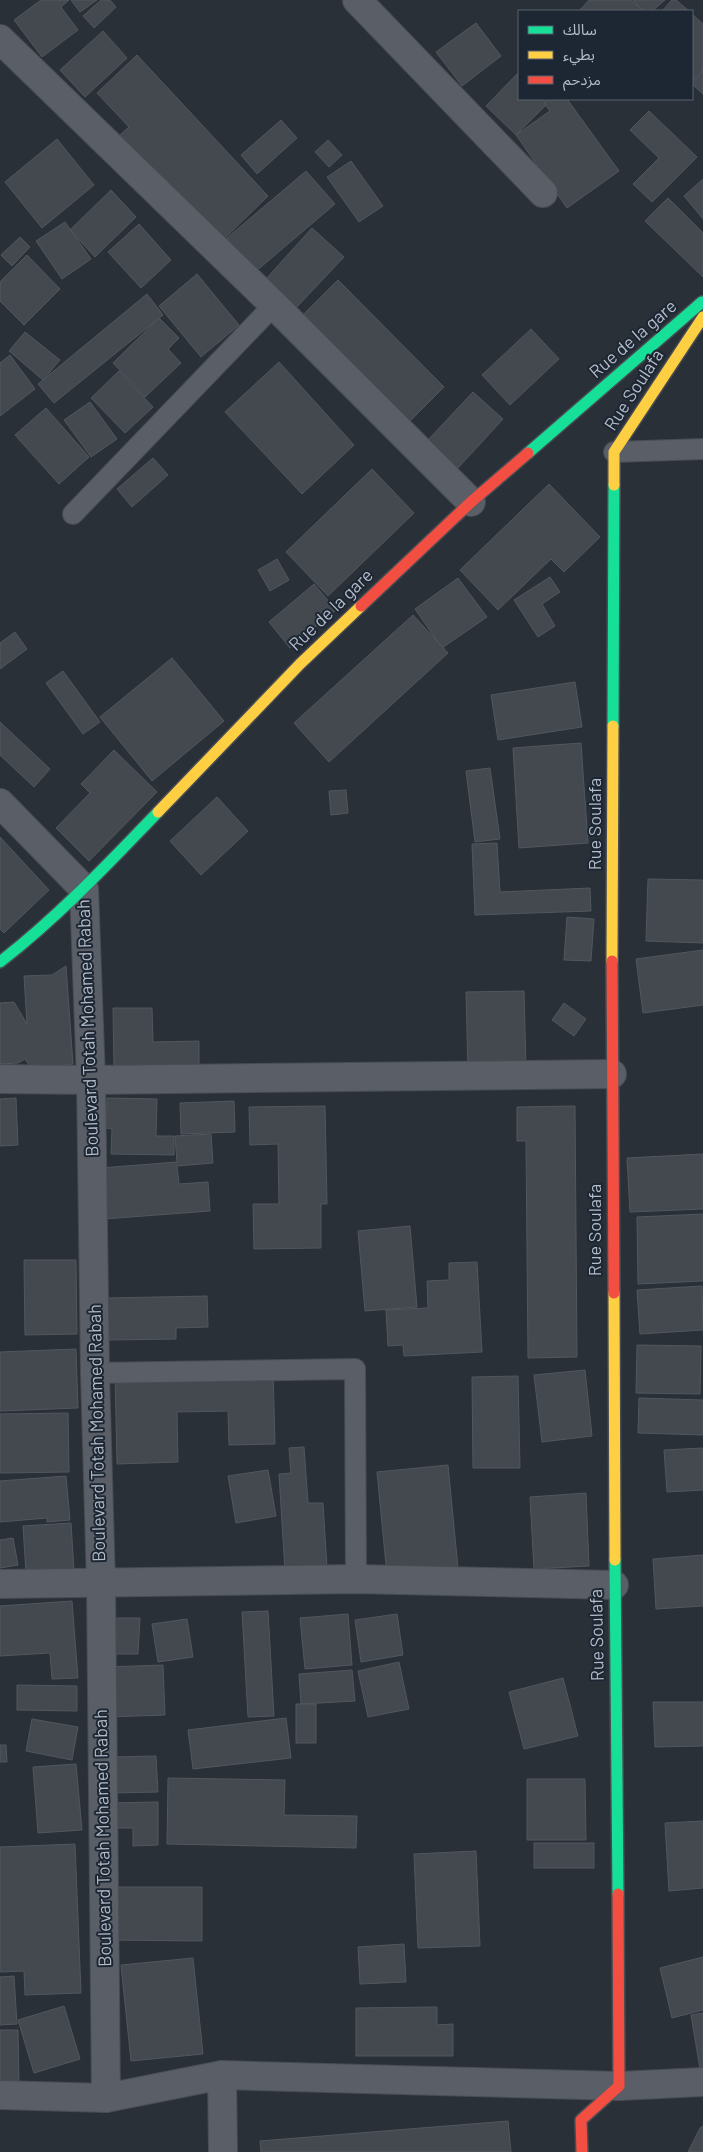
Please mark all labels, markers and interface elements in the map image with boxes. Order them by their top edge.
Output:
legend [518,10,693,100]
text: سالك [563,20,597,38]
text: بطيء [563,45,595,66]
text: مزدحم [563,70,601,91]
street label: Rue de la gare [584,294,681,382]
street label: Rue Soulafa [599,345,668,434]
street label: Rue de la gare [284,564,377,655]
street label: Rue Soulafa [583,778,605,870]
street label: Boulevard Totah Mohamed Rabah [72,899,102,1157]
street label: Rue Soulafa [583,1184,605,1276]
street label: Boulevard Totah Mohamed Rabah [83,1304,109,1562]
street label: Rue Soulafa [584,1589,608,1681]
street label: Boulevard Totah Mohamed Rabah [89,1709,115,1967]

